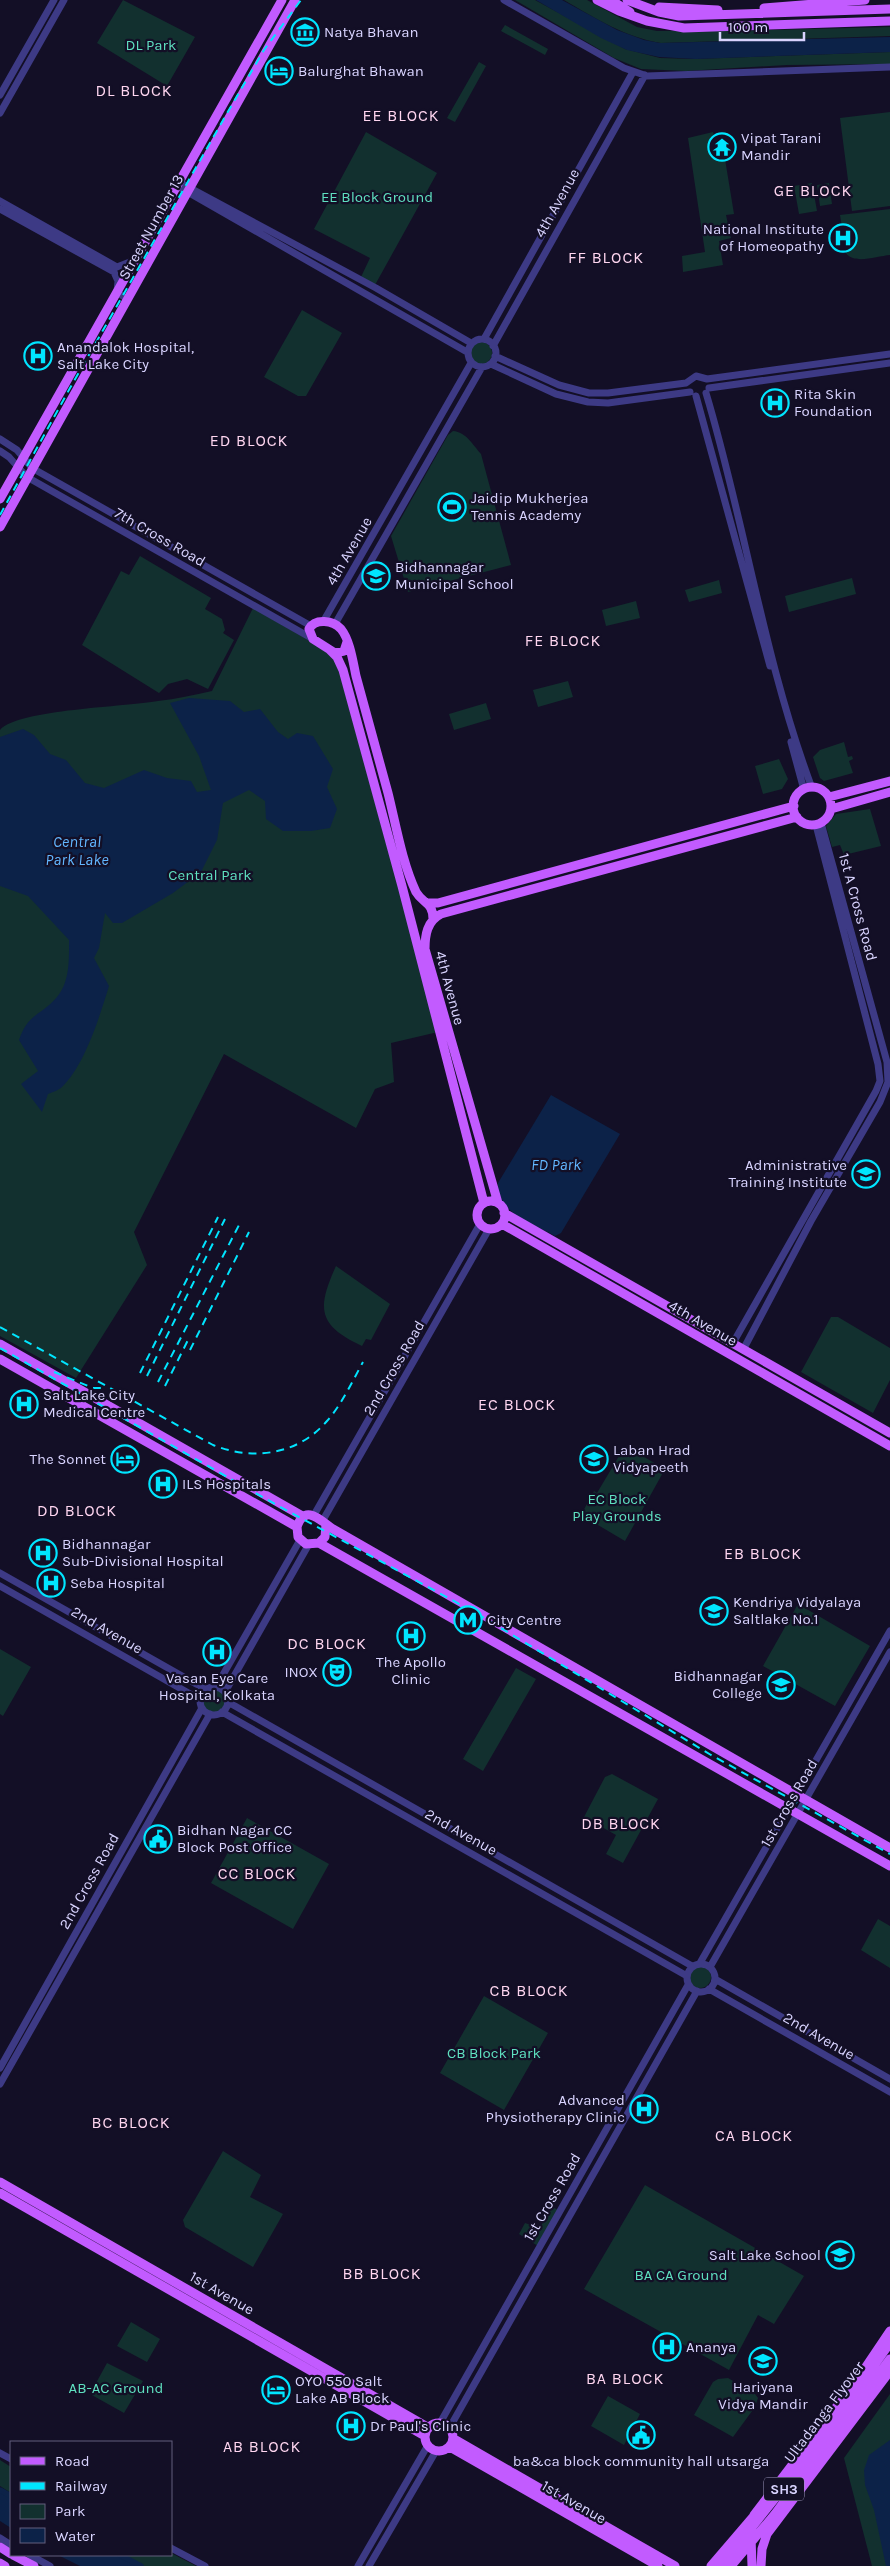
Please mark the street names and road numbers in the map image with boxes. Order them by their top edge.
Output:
street label: 4th Avenue [531,165,583,241]
street label: Street Number 13 [115,171,187,283]
street label: 7th Cross Road [111,504,209,570]
street label: 4th Avenue [322,514,376,588]
street label: 1st A Cross Road [835,851,881,963]
street label: 4th Avenue [431,949,469,1027]
street label: 4th Avenue [666,1296,740,1350]
street label: 2nd Cross Road [359,1317,429,1419]
street label: 2nd Avenue [68,1602,146,1658]
street label: 1st Cross Road [757,1756,821,1850]
street label: 2nd Avenue [422,1805,500,1859]
street label: 2nd Cross Road [55,1830,123,1932]
street label: 2nd Avenue [780,2008,858,2064]
street label: 1st Cross Road [520,2150,584,2244]
street label: 1st Avenue [187,2267,257,2319]
street label: Ultadanga Flyover [780,2357,868,2466]
street label: 1st Avenue [539,2476,609,2528]
road number: SH3 [764,2478,804,2500]

